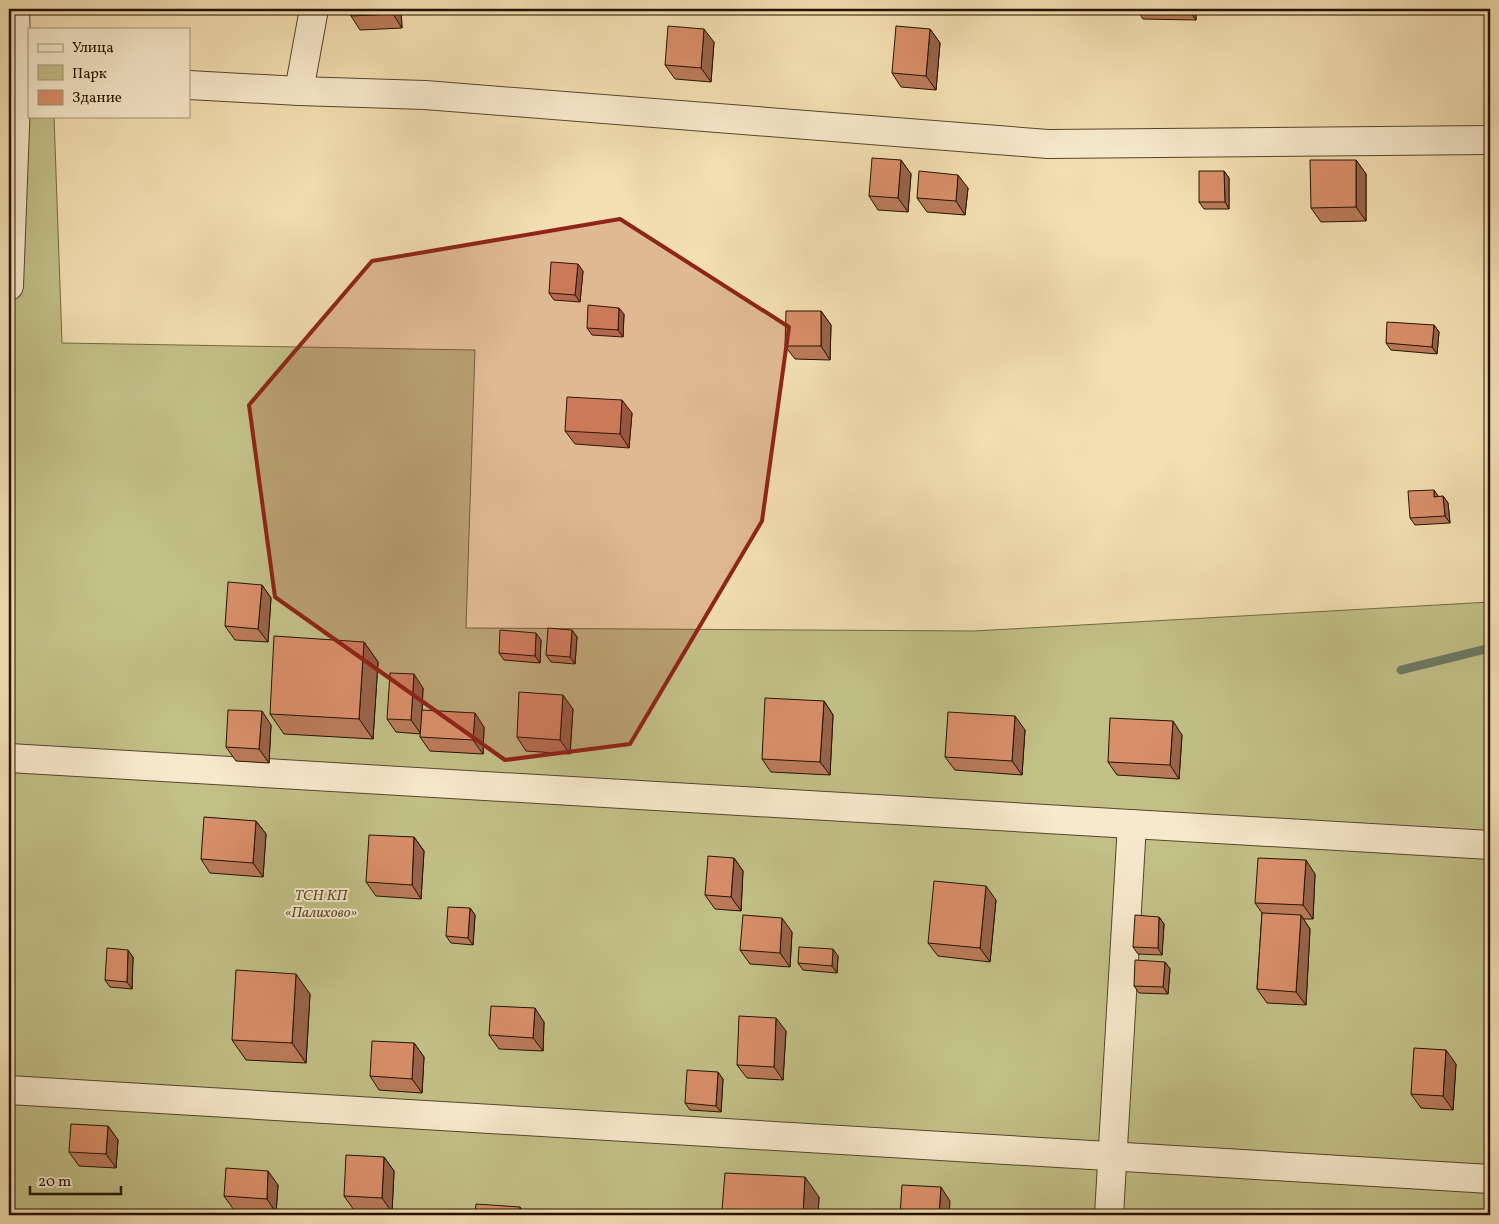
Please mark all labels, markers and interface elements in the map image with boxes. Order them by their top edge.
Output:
legend [28,28,190,118]
text: Улица [72,38,114,59]
text: Парк [72,64,107,85]
text: Здание [72,88,122,109]
park label: ТСН КП «Палихово» [285,886,357,924]
scale bar [30,1164,121,1196]
text: 20 m [38,1172,71,1193]

